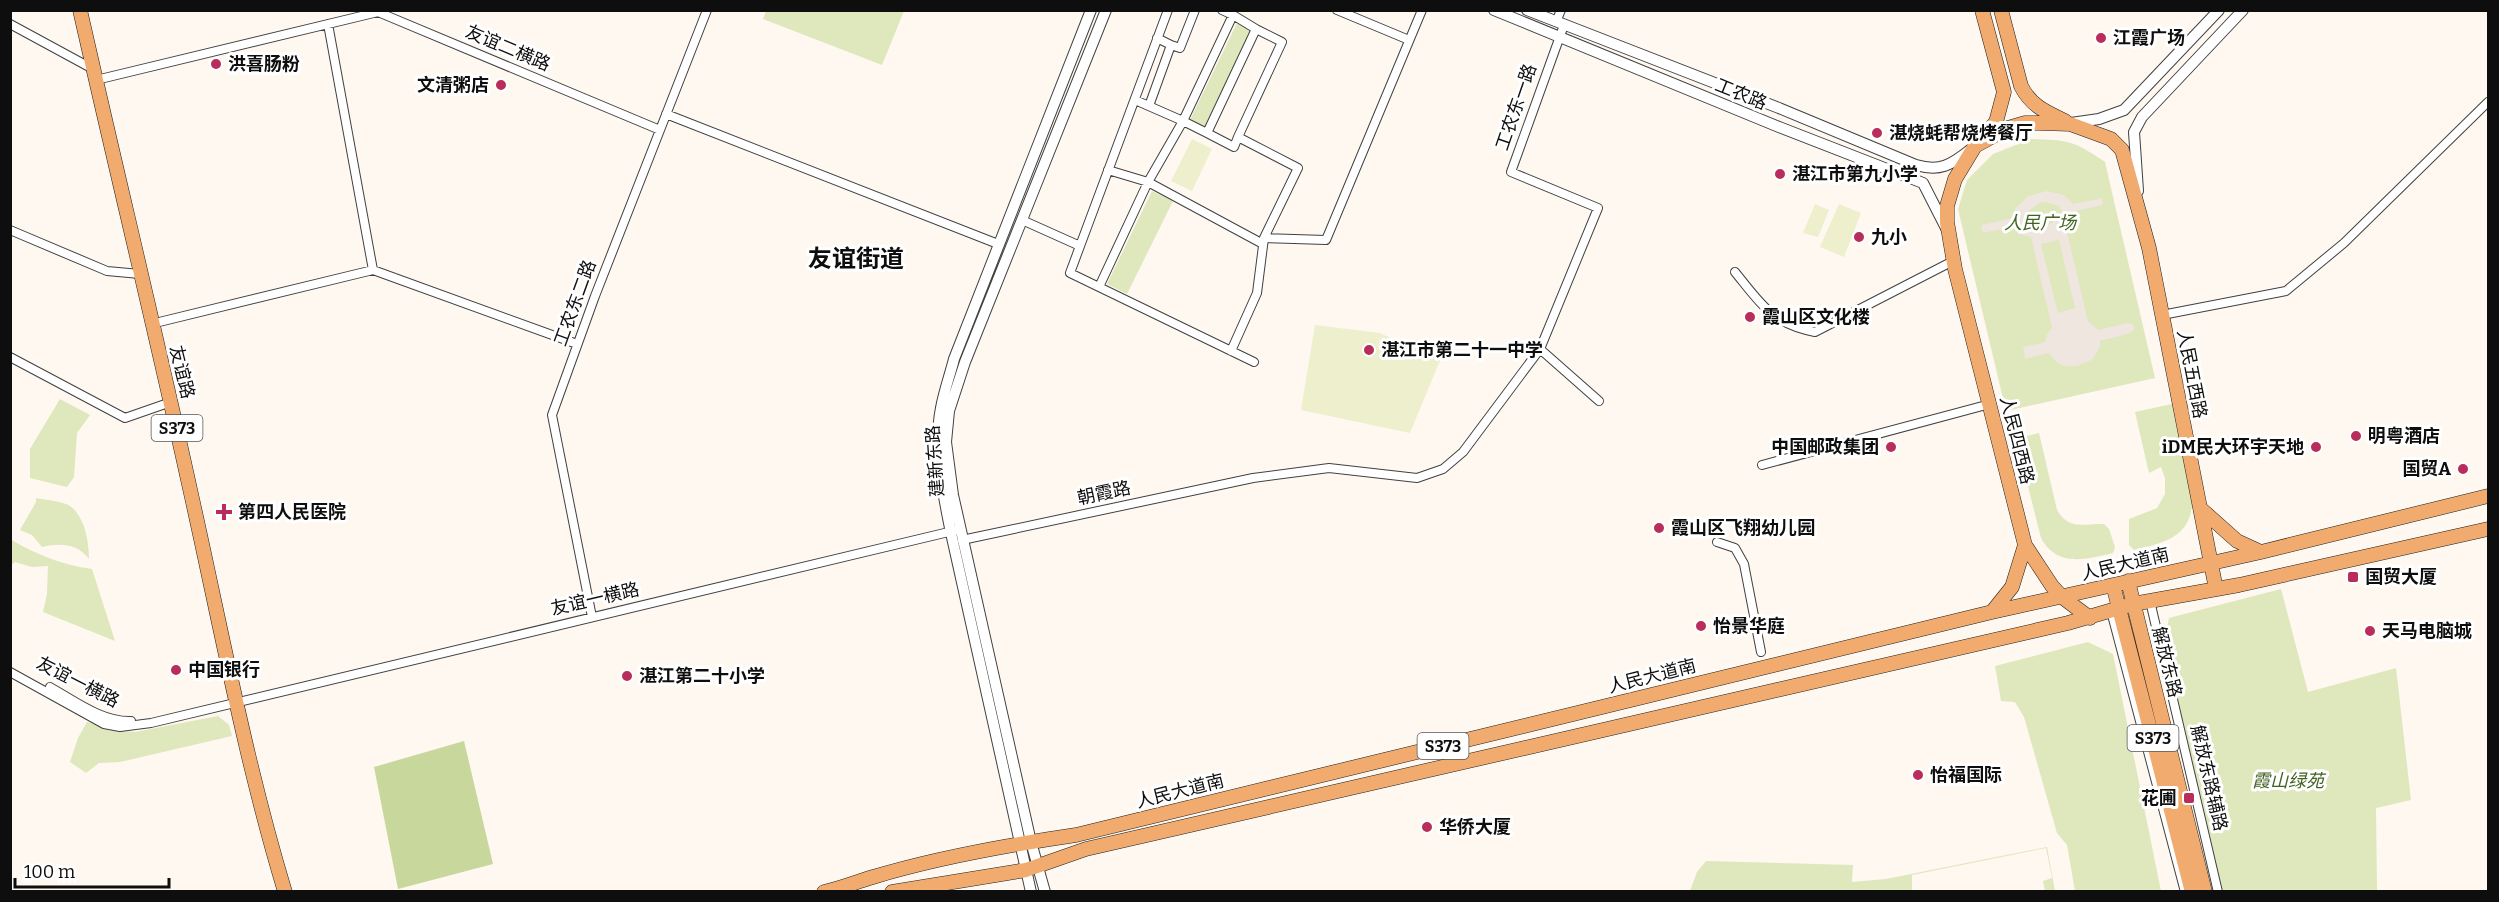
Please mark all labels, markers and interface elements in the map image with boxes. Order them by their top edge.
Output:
street label: 友谊二横路 [462,20,554,76]
place label: 江霞广场 [2113,27,2185,49]
marker: 江霞广场 [2094,31,2108,45]
place label: 洪喜肠粉 [228,53,300,75]
marker: 洪喜肠粉 [209,57,223,71]
street label: 工农东一路 [1491,61,1541,153]
place label: 文清粥店 [417,74,489,96]
street label: 工农路 [1712,74,1770,114]
marker: 文清粥店 [494,78,508,92]
place label: 湛烧蚝帮烧烤餐厅 [1889,122,2033,144]
marker: 湛烧蚝帮烧烤餐厅 [1870,126,1884,140]
place label: 湛江市第九小学 [1792,163,1918,185]
marker: 湛江市第九小学 [1773,167,1787,181]
park label: 人民广场 [2004,212,2078,234]
place label: 九小 [1871,226,1907,248]
marker: 九小 [1852,230,1866,244]
district label: 友谊街道 [808,245,904,273]
street label: 工农东二路 [549,257,601,349]
place label: 霞山区文化楼 [1762,306,1870,328]
marker: 霞山区文化楼 [1743,310,1757,324]
street label: 人民五西路 [2173,328,2211,420]
place label: 湛江市第二十一中学 [1381,339,1543,361]
street label: 友谊路 [165,343,199,401]
marker: 湛江市第二十一中学 [1362,343,1376,357]
street label: 人民四西路 [1995,394,2039,486]
road number: S373 [152,415,202,441]
street label: 建新东路 [922,424,948,498]
place label: 明粤酒店 [2368,425,2440,447]
marker: 明粤酒店 [2349,429,2363,443]
place label: 中国邮政集团 [1771,436,1879,458]
place label: iDM民大环宇天地 [2162,436,2304,458]
marker: 中国邮政集团 [1884,440,1898,454]
marker: iDM民大环宇天地 [2309,440,2323,454]
place label: 国贸A [2402,458,2451,480]
marker: 国贸A [2456,462,2470,476]
street label: 朝霞路 [1075,477,1133,509]
place label: 第四人民医院 [238,501,346,523]
marker: 第四人民医院 [215,503,233,521]
place label: 霞山区飞翔幼儿园 [1671,517,1815,539]
marker: 霞山区飞翔幼儿园 [1652,521,1666,535]
street label: 人民大道南 [2079,543,2171,585]
place label: 国贸大厦 [2365,566,2437,588]
marker: 国贸大厦 [2346,570,2360,584]
street label: 友谊一横路 [549,578,641,620]
place label: 怡景华庭 [1713,615,1785,637]
marker: 怡景华庭 [1694,619,1708,633]
place label: 天马电脑城 [2382,620,2472,642]
street label: 解放东路 [2148,624,2186,700]
marker: 天马电脑城 [2363,624,2377,638]
street label: 友谊一横路 [33,652,123,712]
street label: 人民大道南 [1606,654,1698,698]
place label: 中国银行 [188,659,260,681]
marker: 中国银行 [169,663,183,677]
place label: 湛江第二十小学 [639,665,765,687]
marker: 湛江第二十小学 [620,669,634,683]
street label: 解放东路辅路 [2186,723,2232,833]
road number: S373 [2128,725,2178,751]
road number: S373 [1418,733,1468,759]
place label: 怡福国际 [1930,764,2002,786]
marker: 怡福国际 [1911,768,1925,782]
street label: 人民大道南 [1134,769,1226,813]
park label: 霞山绿苑 [2252,770,2327,792]
place label: 花圃 [2141,787,2177,809]
marker: 花圃 [2182,791,2196,805]
place label: 华侨大厦 [1439,816,1511,838]
marker: 华侨大厦 [1420,820,1434,834]
scale bar [15,851,170,889]
text: 100 m [24,861,75,883]

